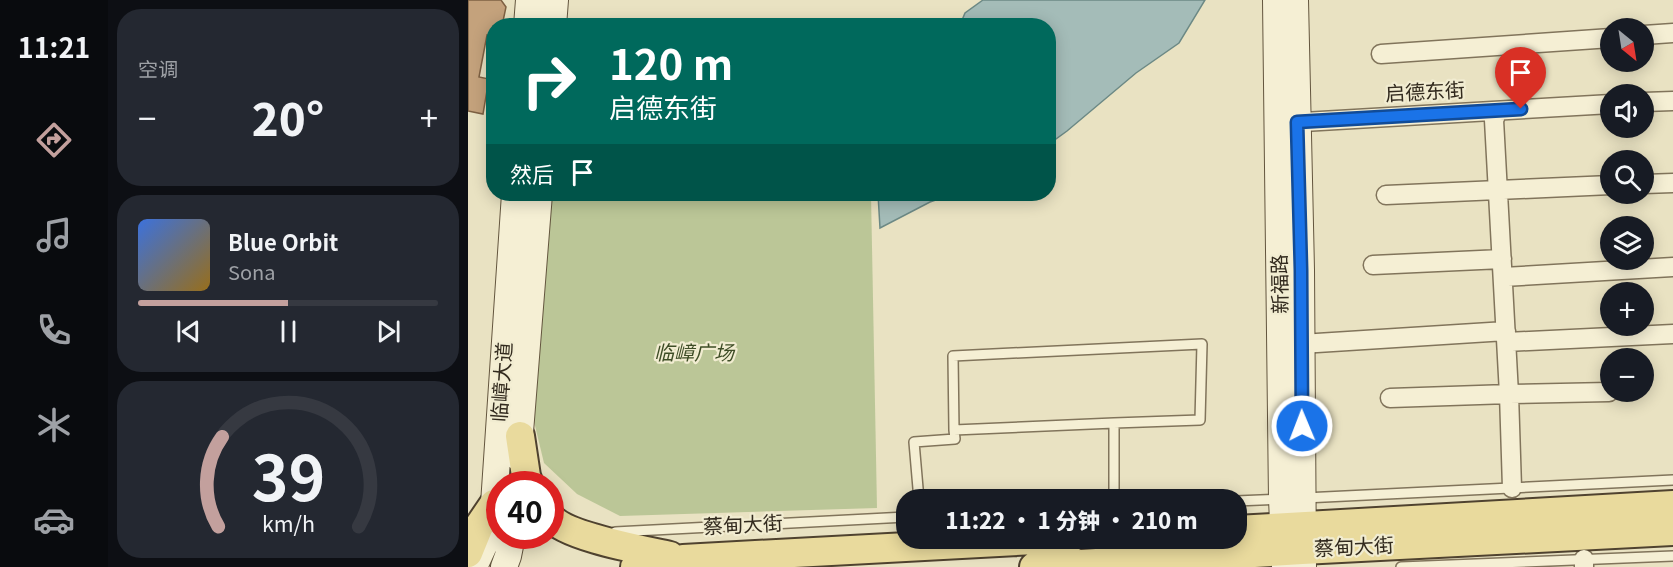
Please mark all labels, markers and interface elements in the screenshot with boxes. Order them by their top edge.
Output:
north arrow [1600,18,1654,72]
map controls [1600,18,1654,402]
text: 11:21 [18,27,90,66]
text: 120 m [609,31,733,92]
icon: right [510,42,588,120]
pin [1495,47,1546,109]
text: 空调 [138,54,178,83]
icon: arrive [1504,56,1537,89]
street label: 启德东街 [1384,74,1466,107]
text: 20° [252,84,324,149]
button: sound [1600,84,1654,138]
text: 启德东街 [609,87,717,126]
text: − [138,93,156,141]
text: + [420,93,438,141]
icon: directions [33,119,75,161]
button: search [1600,150,1654,204]
icon: arrive [566,156,599,189]
text: 然后 [510,157,554,189]
icon: music [33,214,75,256]
button: layers [1600,216,1654,270]
text: Blue Orbit [228,225,338,257]
street label: 新福路 [1263,254,1294,314]
text: Sona [228,257,276,286]
button: + [1600,282,1654,336]
icon: phone [33,309,75,351]
icon: previous [172,315,205,348]
icon: pause [272,315,305,348]
icon: next [372,315,405,348]
park label: 临嶂广场 [654,337,736,366]
street label: 临嶂大道 [483,341,518,423]
button: − [1600,348,1654,402]
position arrow [1270,394,1334,458]
icon: climate [33,404,75,446]
text: 39 [251,429,325,519]
speed limit sign: 40 [486,471,564,549]
icon: car [33,499,75,541]
text: 11:22 · 1 分钟 · 210 m [945,503,1198,535]
text: km/h [261,507,315,538]
street label: 蔡甸大街 [702,507,784,540]
street label: 蔡甸大街 [1313,529,1395,562]

